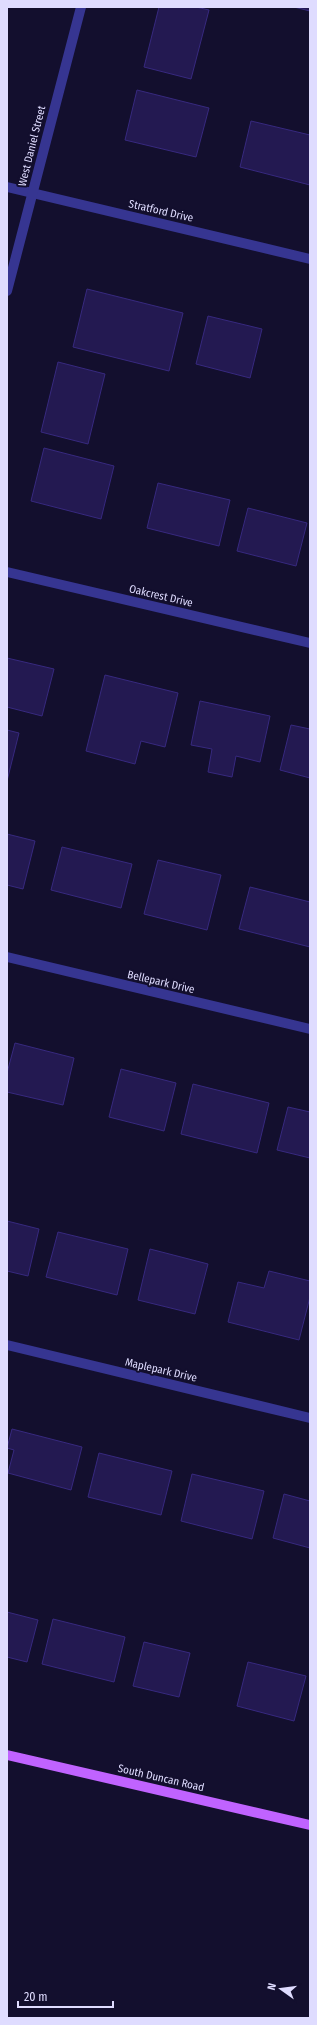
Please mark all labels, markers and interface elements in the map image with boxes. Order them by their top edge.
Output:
street label: West Daniel Street [16,104,48,188]
street label: Stratford Drive [127,197,195,225]
street label: Oakcrest Drive [128,582,194,610]
street label: Bellepark Drive [126,968,196,996]
street label: Maplepark Drive [124,1355,198,1385]
street label: South Duncan Road [117,1762,205,1794]
north arrow [261,1969,301,2009]
text: N [265,1982,279,1991]
scale bar [18,1983,113,2009]
text: 20 m [24,1990,48,2004]

